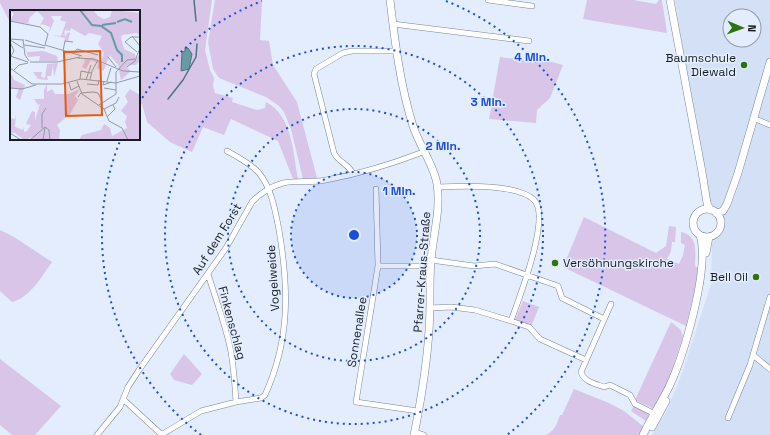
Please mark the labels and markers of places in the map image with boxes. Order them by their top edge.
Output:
place label: Baumschule Diewald [666,50,736,80]
marker: Baumschule Diewald [739,60,749,70]
centre of rings [347,228,361,242]
place label: Versöhnungskirche [563,255,674,271]
marker: Versöhnungskirche [550,258,560,268]
place label: Bell Oil [710,269,748,285]
marker: Bell Oil [751,272,761,282]

